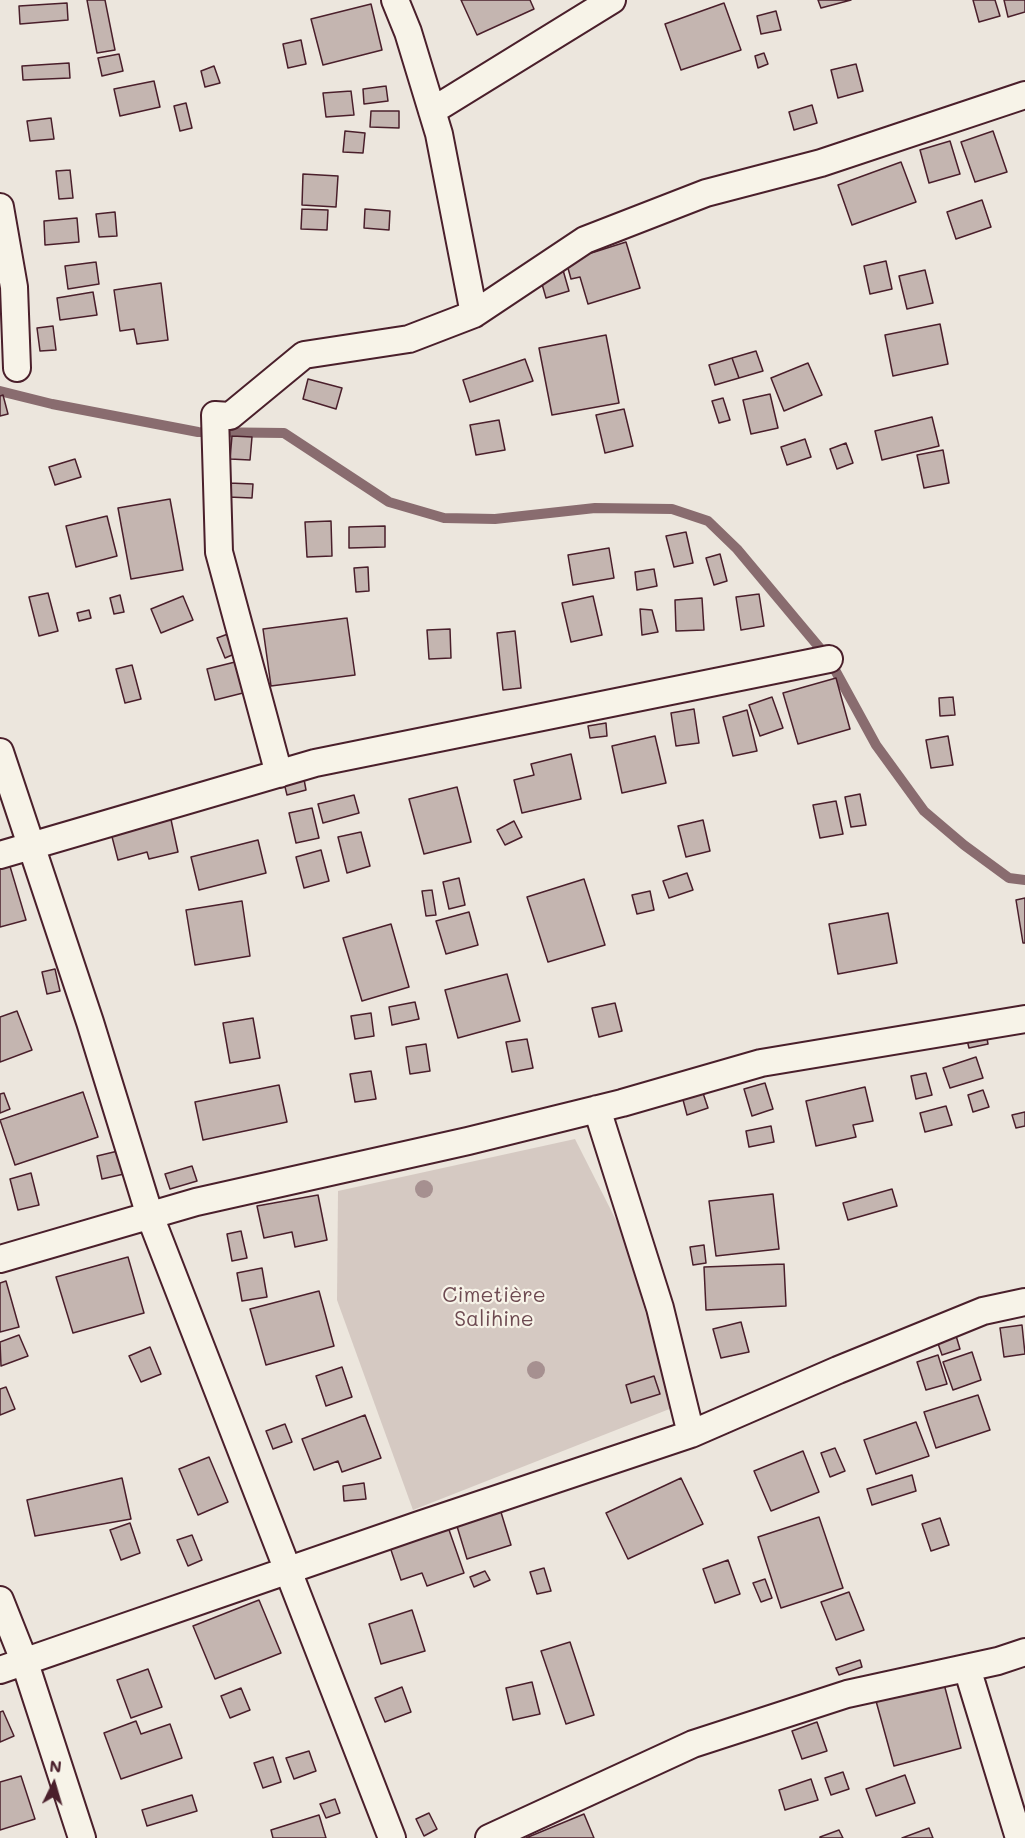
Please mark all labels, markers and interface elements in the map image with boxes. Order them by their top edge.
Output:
park label: Cimetière Salihine [442,1283,546,1333]
north arrow [24,1754,84,1814]
text: N [49,1755,63,1777]

